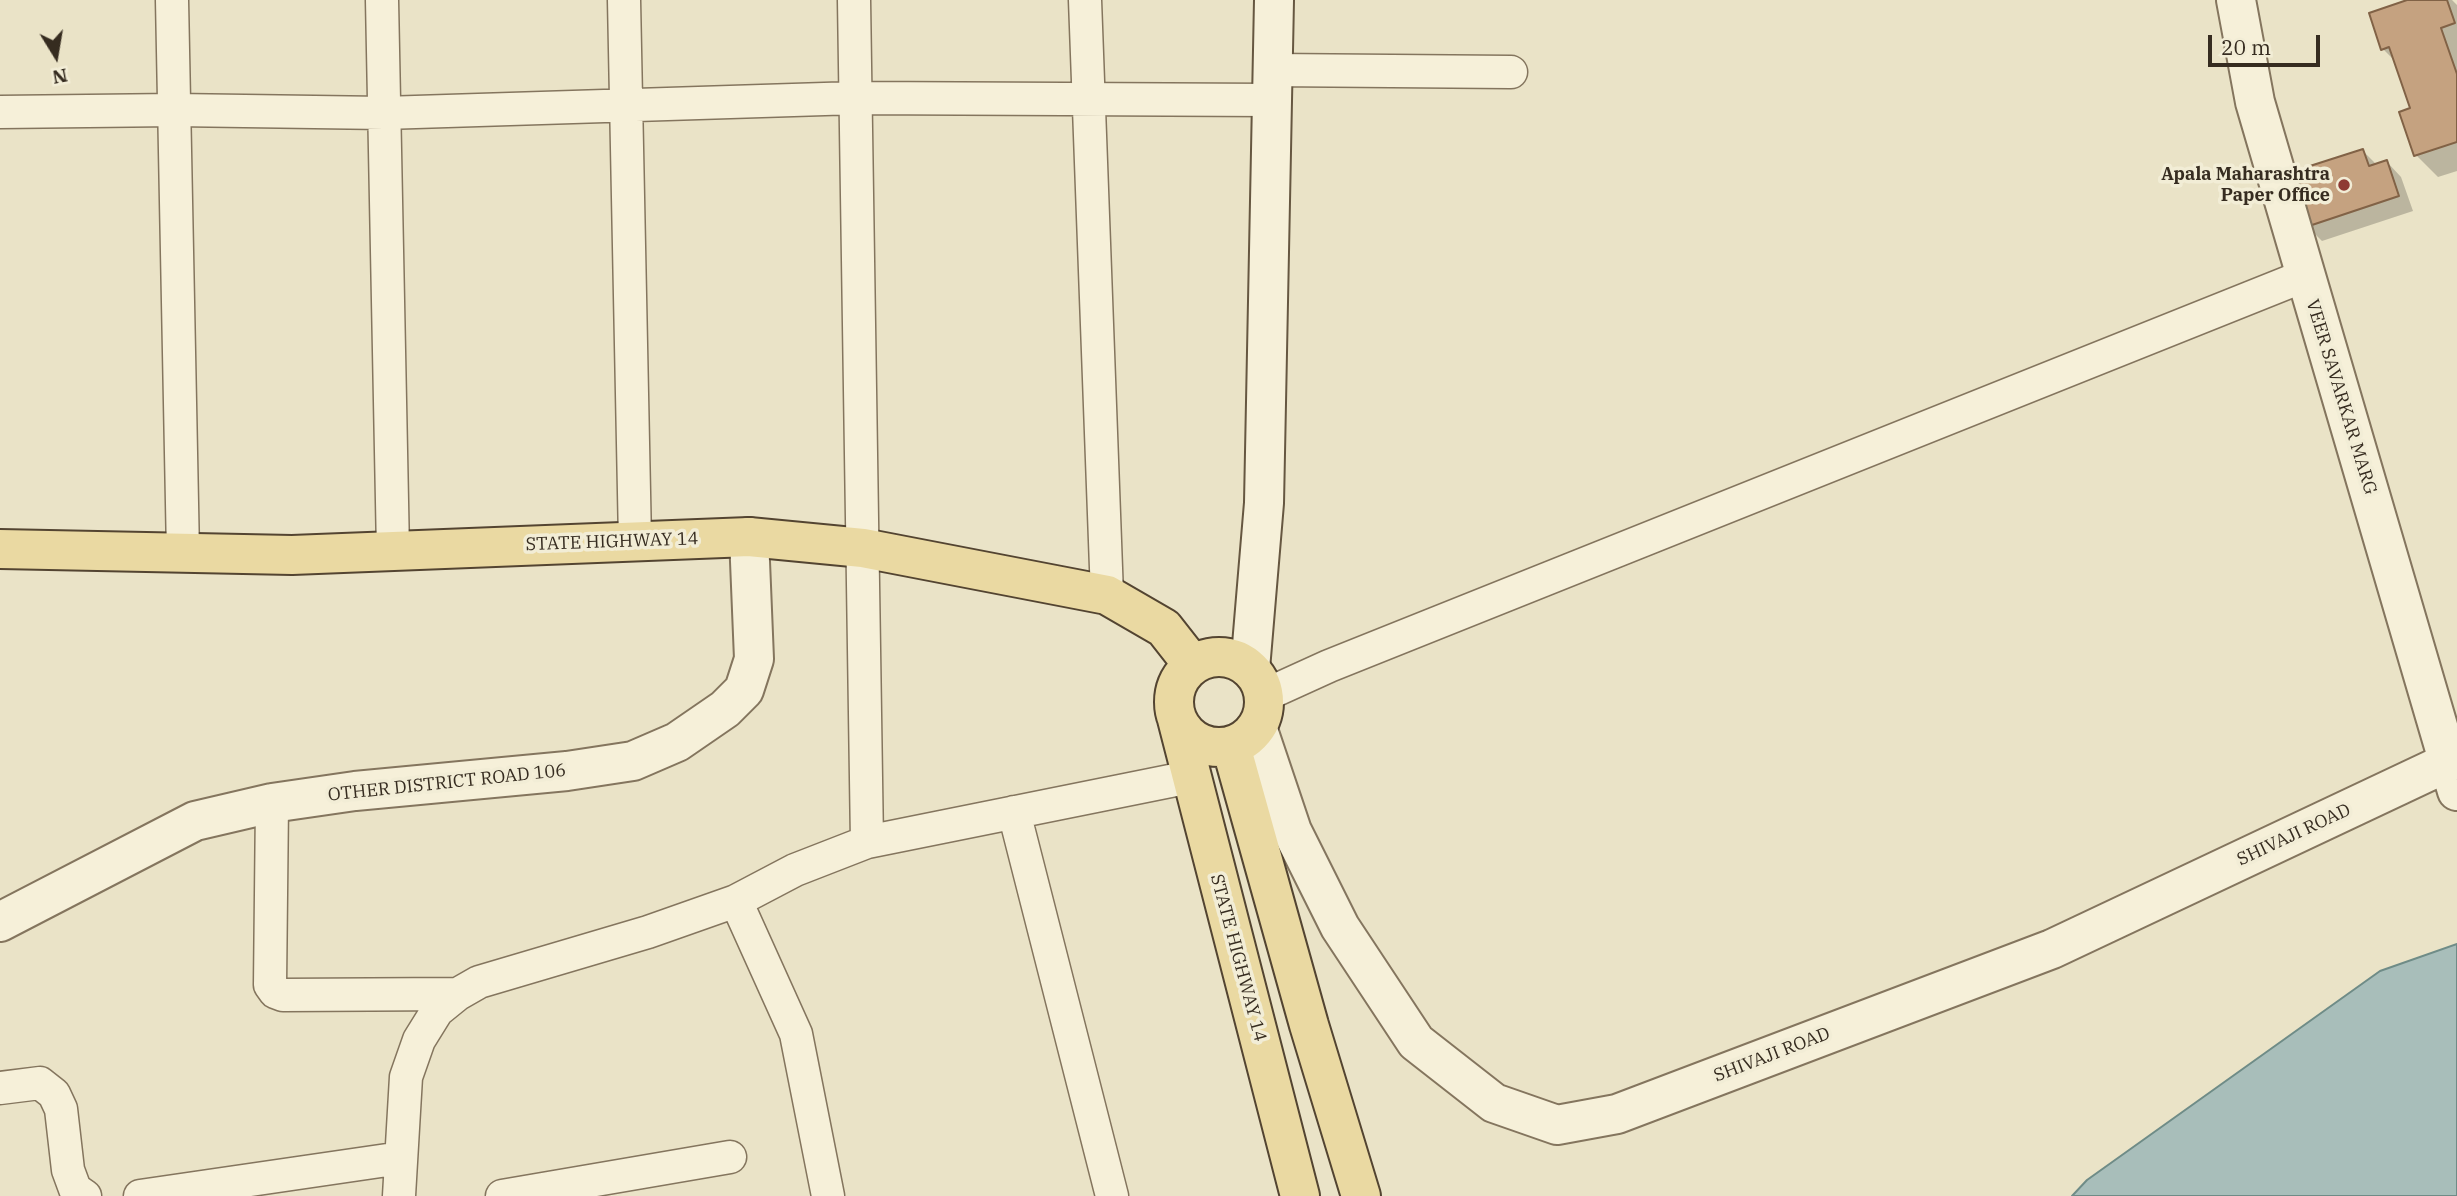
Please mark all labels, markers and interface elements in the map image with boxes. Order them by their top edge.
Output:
north arrow [21,21,91,91]
scale bar [2212,21,2324,65]
text: 20 m [2221,33,2271,61]
text: N [50,63,70,90]
place label: Apala Maharashtra Paper Office [2161,164,2330,206]
marker: Apala Maharashtra Paper Office [2336,177,2352,193]
street label: VEER SAVARKAR MARG [2301,297,2381,497]
street label: STATE HIGHWAY 14 [525,528,699,556]
street label: OTHER DISTRICT ROAD 106 [327,760,567,806]
street label: SHIVAJI ROAD [2234,799,2354,871]
street label: STATE HIGHWAY 14 [1205,872,1271,1044]
street label: SHIVAJI ROAD [1711,1023,1833,1087]

